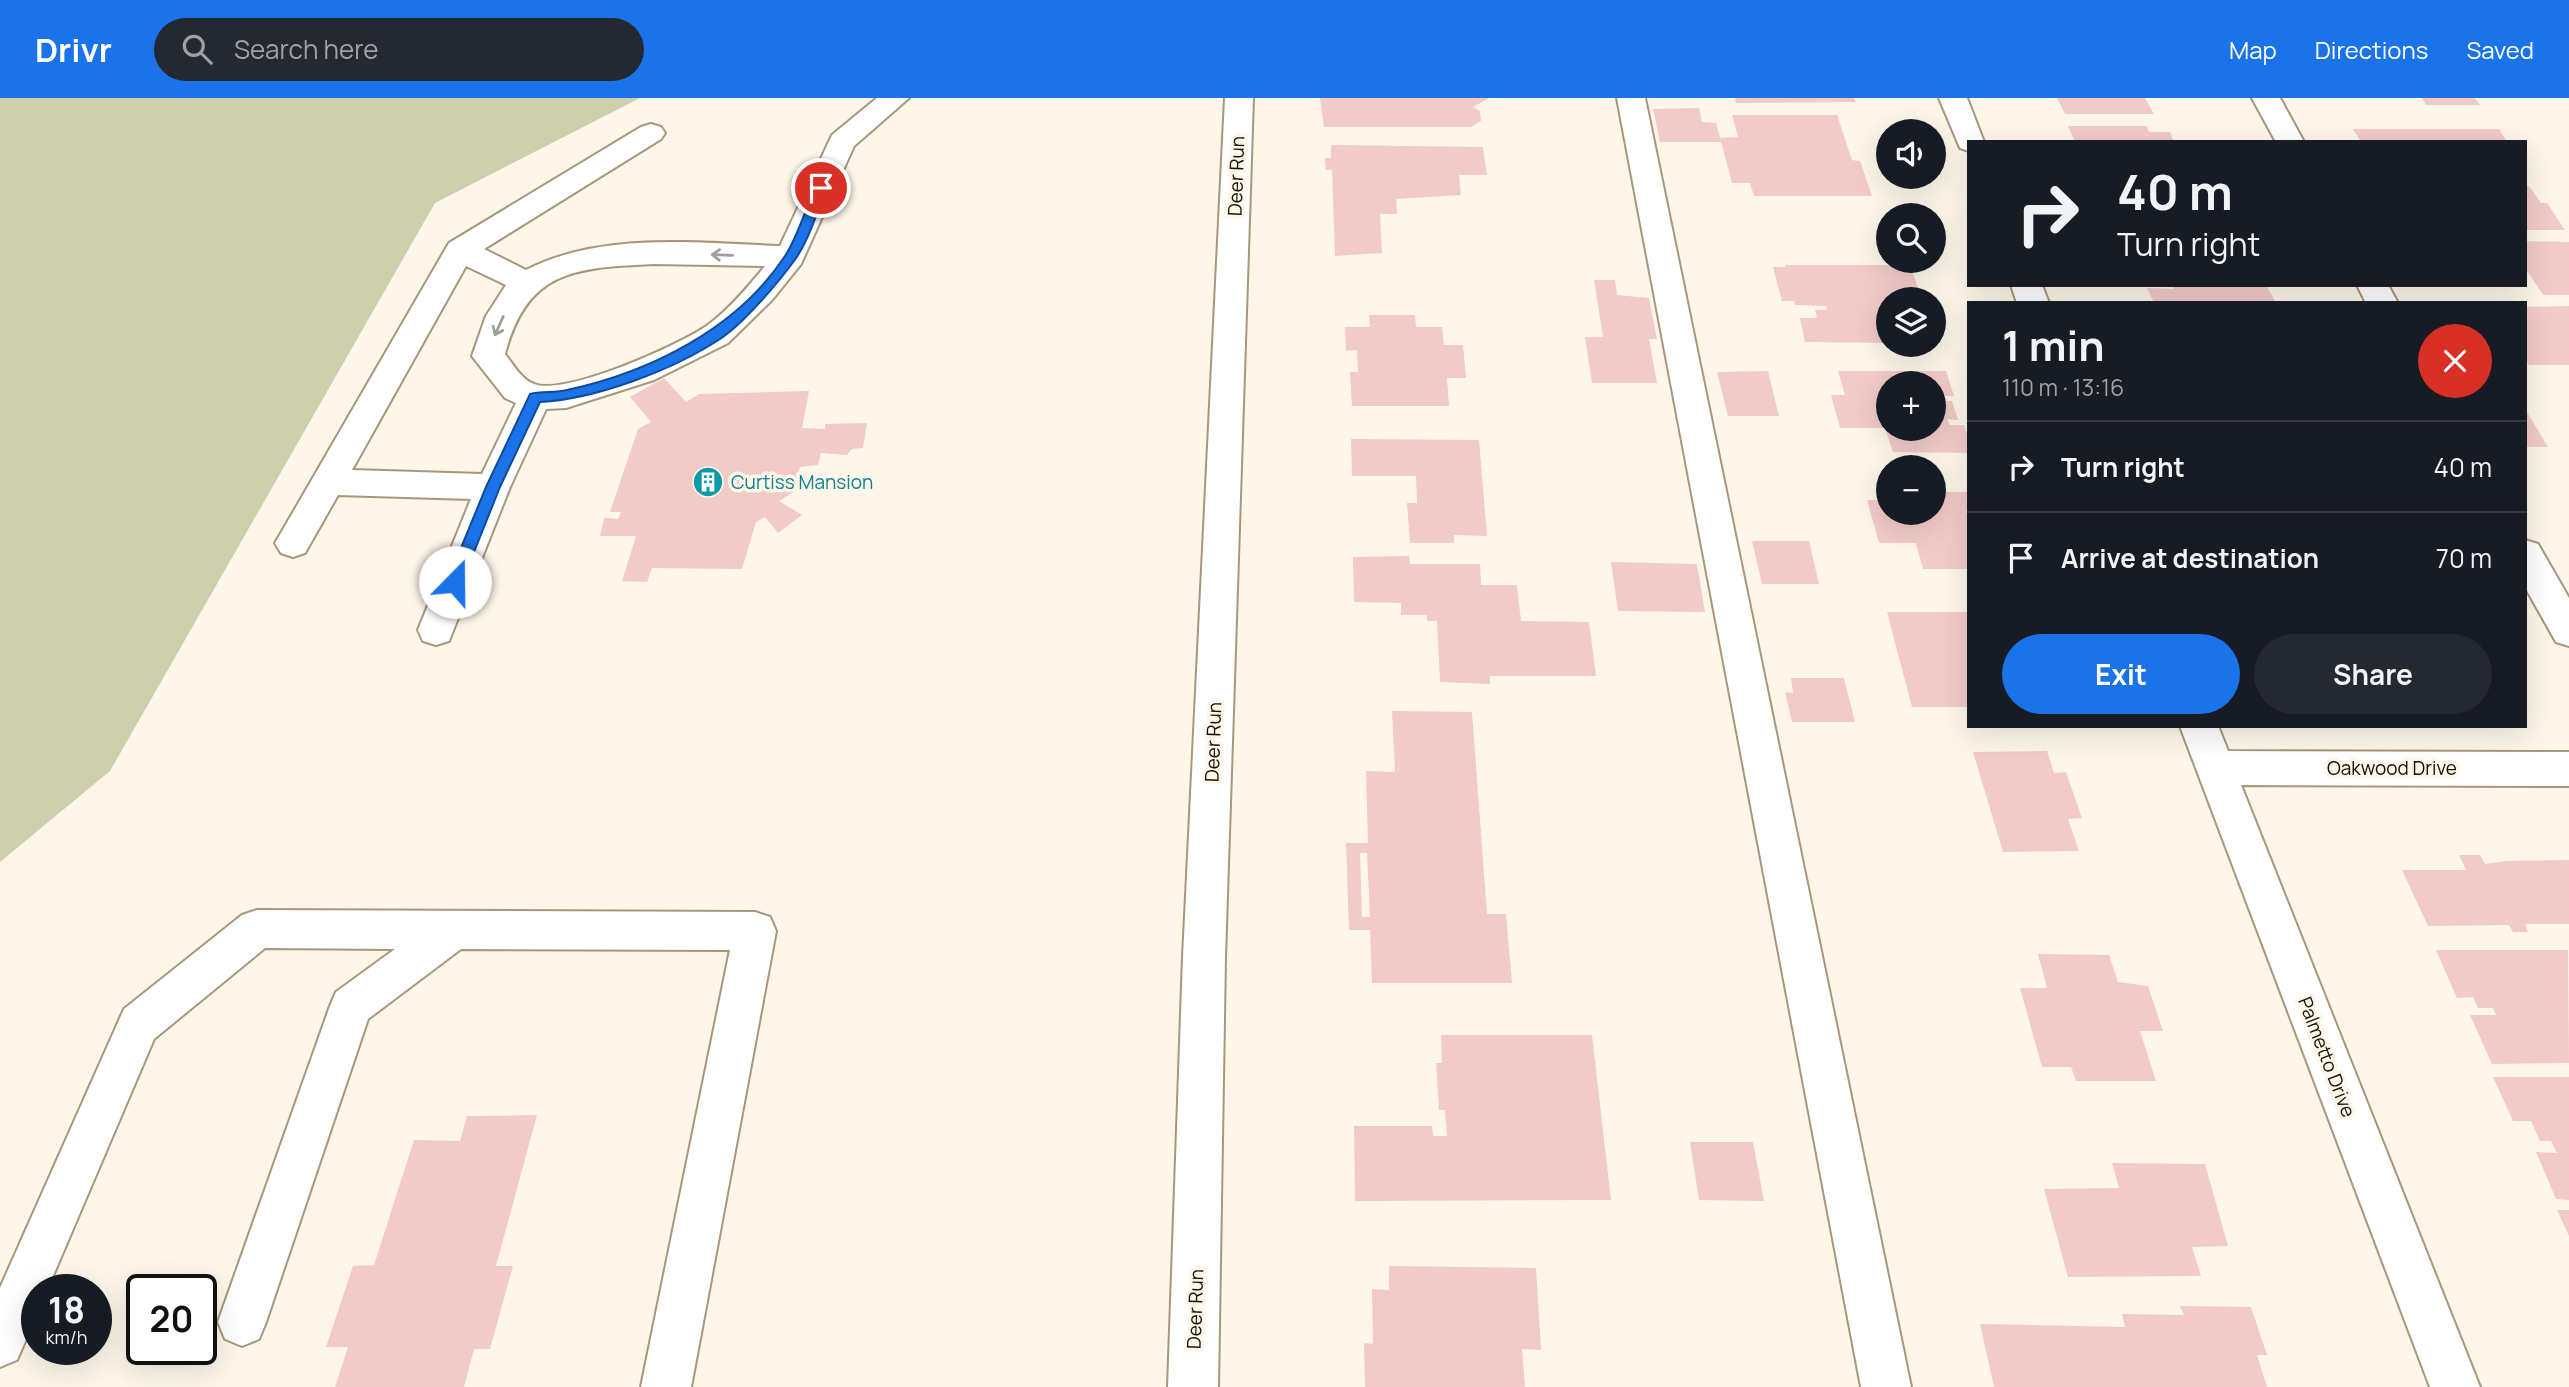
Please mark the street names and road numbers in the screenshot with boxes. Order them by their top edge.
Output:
street label: Deer Run [1222,135,1250,217]
street label: Deer Run [1199,701,1227,783]
street label: Oakwood Drive [2327,755,2457,781]
street label: Palmetto Drive [2292,993,2362,1121]
street label: Deer Run [1181,1268,1209,1350]

